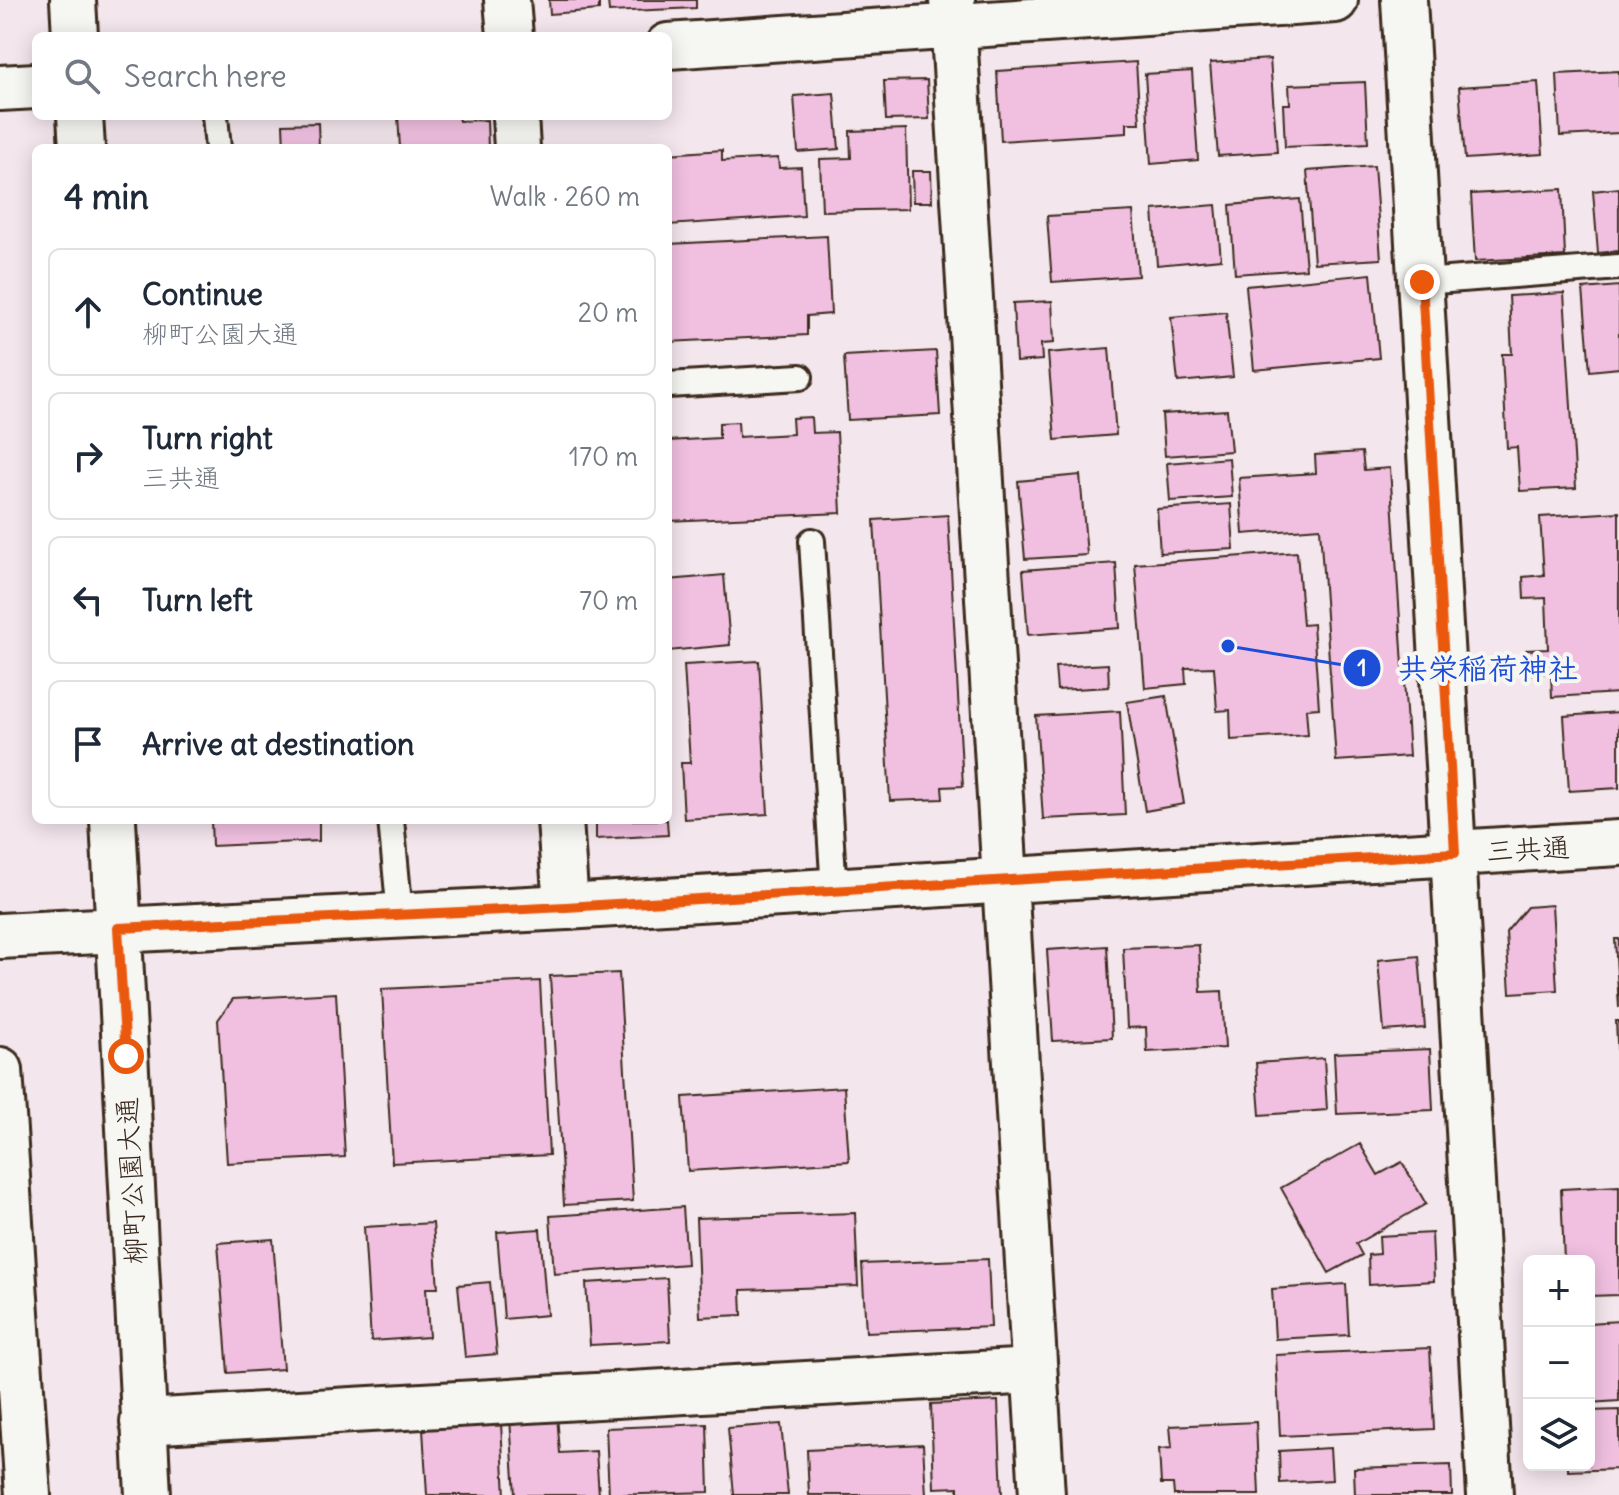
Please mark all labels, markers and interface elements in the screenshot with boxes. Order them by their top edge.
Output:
search box [32,32,672,120]
icon: search [60,54,104,98]
text: Search here [124,57,287,95]
text: 4 min [64,175,149,218]
text: Walk · 260 m [490,180,640,213]
route end [1404,264,1440,300]
text: Continue [142,275,263,313]
icon: ahead [66,290,110,334]
text: 20 m [578,296,638,329]
text: 柳町公園大通 [142,317,298,350]
text: Turn right [142,419,273,457]
icon: right [66,434,110,478]
text: 170 m [569,440,638,473]
text: 三共通 [142,461,220,494]
icon: left [66,578,110,622]
text: Turn left [142,581,253,619]
text: 70 m [579,584,638,617]
callout: 共栄稲荷神社 [1342,641,1594,695]
text: 共栄稲荷神社 [1398,649,1578,687]
text: 1 [1357,652,1367,682]
icon: arrive [66,722,110,766]
text: Arrive at destination [142,725,414,763]
street label: 三共通 [1485,829,1571,869]
route start [108,1038,144,1074]
street label: 柳町公園大通 [109,1096,153,1266]
map controls [1523,1255,1595,1471]
button: + [1523,1255,1595,1327]
button: − [1523,1327,1595,1399]
button: layers [1523,1399,1595,1471]

